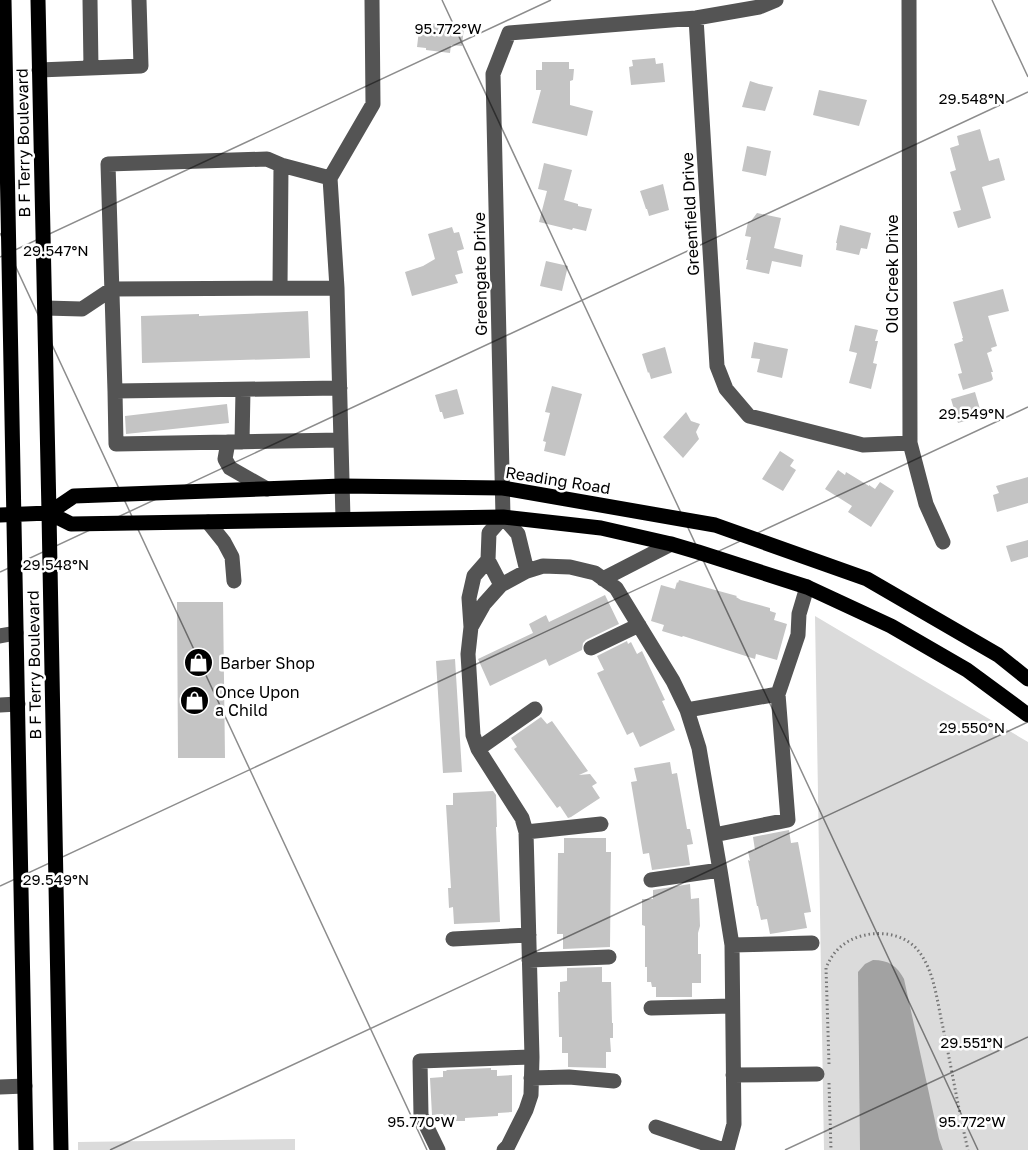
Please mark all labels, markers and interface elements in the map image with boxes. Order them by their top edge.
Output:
text: 95.772°W [414,19,482,37]
street label: B F Terry Boulevard [12,68,34,218]
text: 29.548°N [939,89,1005,107]
street label: Greenfield Drive [677,152,703,276]
street label: Greengate Drive [469,212,491,336]
street label: Old Creek Drive [882,215,902,333]
text: 29.547°N [23,241,89,259]
text: 29.549°N [939,404,1005,422]
street label: Reading Road [504,462,612,498]
text: 29.548°N [23,555,89,573]
street label: B F Terry Boulevard [23,590,45,740]
shop icon: Barber Shop [183,647,215,679]
place label: Barber Shop [220,653,315,673]
place label: Once Upon a Child [215,682,300,720]
shop icon: Once Upon a Child [178,685,210,717]
text: 29.550°N [939,718,1005,736]
text: 29.549°N [23,870,89,888]
text: 29.551°N [940,1033,1004,1051]
text: 95.770°W [387,1112,455,1130]
text: 95.772°W [938,1112,1006,1130]

